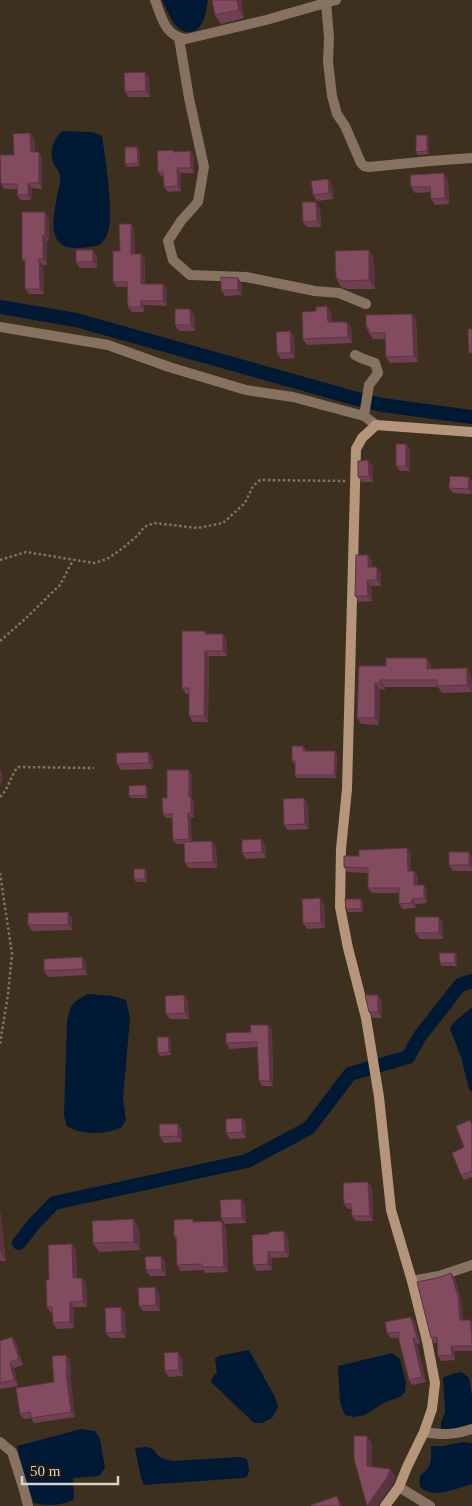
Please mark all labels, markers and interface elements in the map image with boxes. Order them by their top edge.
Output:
scale bar [22,1454,119,1486]
text: 50 m [30,1463,61,1479]

